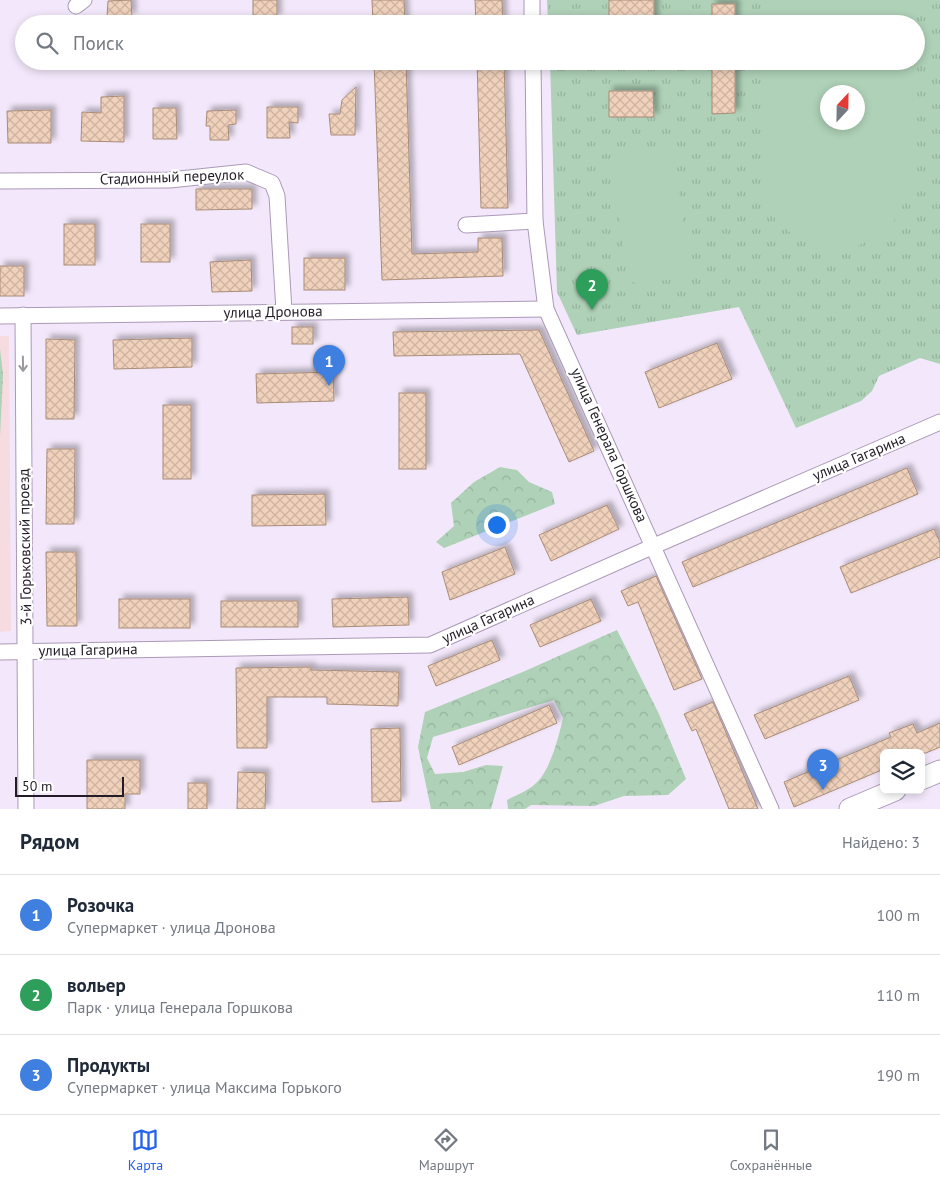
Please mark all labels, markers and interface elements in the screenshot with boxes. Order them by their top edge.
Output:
search box [15,15,925,70]
icon: search [33,29,61,57]
text: Поиск [73,31,124,55]
north arrow [820,85,865,130]
street label: Стадионный переулок [100,164,245,189]
pin: 2 [576,269,608,310]
street label: улица Дронова [223,301,323,322]
pin: 1 [313,345,345,386]
one-way arrow [19,356,28,372]
street label: улица Генерала Горшкова [567,365,652,525]
street label: улица Гагарина [809,428,908,485]
street label: 3-й Горьковский проезд [14,468,35,626]
your location [484,512,510,538]
street label: улица Гагарина [439,590,537,647]
street label: улица Гагарина [38,639,138,660]
pin: 3 [807,749,839,790]
map controls [880,749,925,794]
button: layers [880,749,925,794]
scale bar [15,774,124,797]
text: 50 m [22,777,52,795]
text: Рядом [20,828,79,855]
text: Найдено: 3 [842,832,920,852]
text: Розочка [67,893,134,917]
text: 1 [31,905,41,925]
text: 100 m [877,905,920,925]
text: Супермаркет · улица Дронова [67,917,276,937]
text: вольер [67,973,126,997]
text: 2 [31,985,41,1005]
text: 110 m [877,985,920,1005]
text: Парк · улица Генерала Горшкова [67,997,293,1017]
text: Продукты [67,1053,150,1077]
text: 3 [31,1065,41,1085]
text: 190 m [877,1065,920,1085]
text: Супермаркет · улица Максима Горького [67,1077,342,1097]
tab: Карта [128,1126,163,1174]
tab: Маршрут [419,1126,474,1174]
tab: Сохранённые [730,1126,812,1174]

